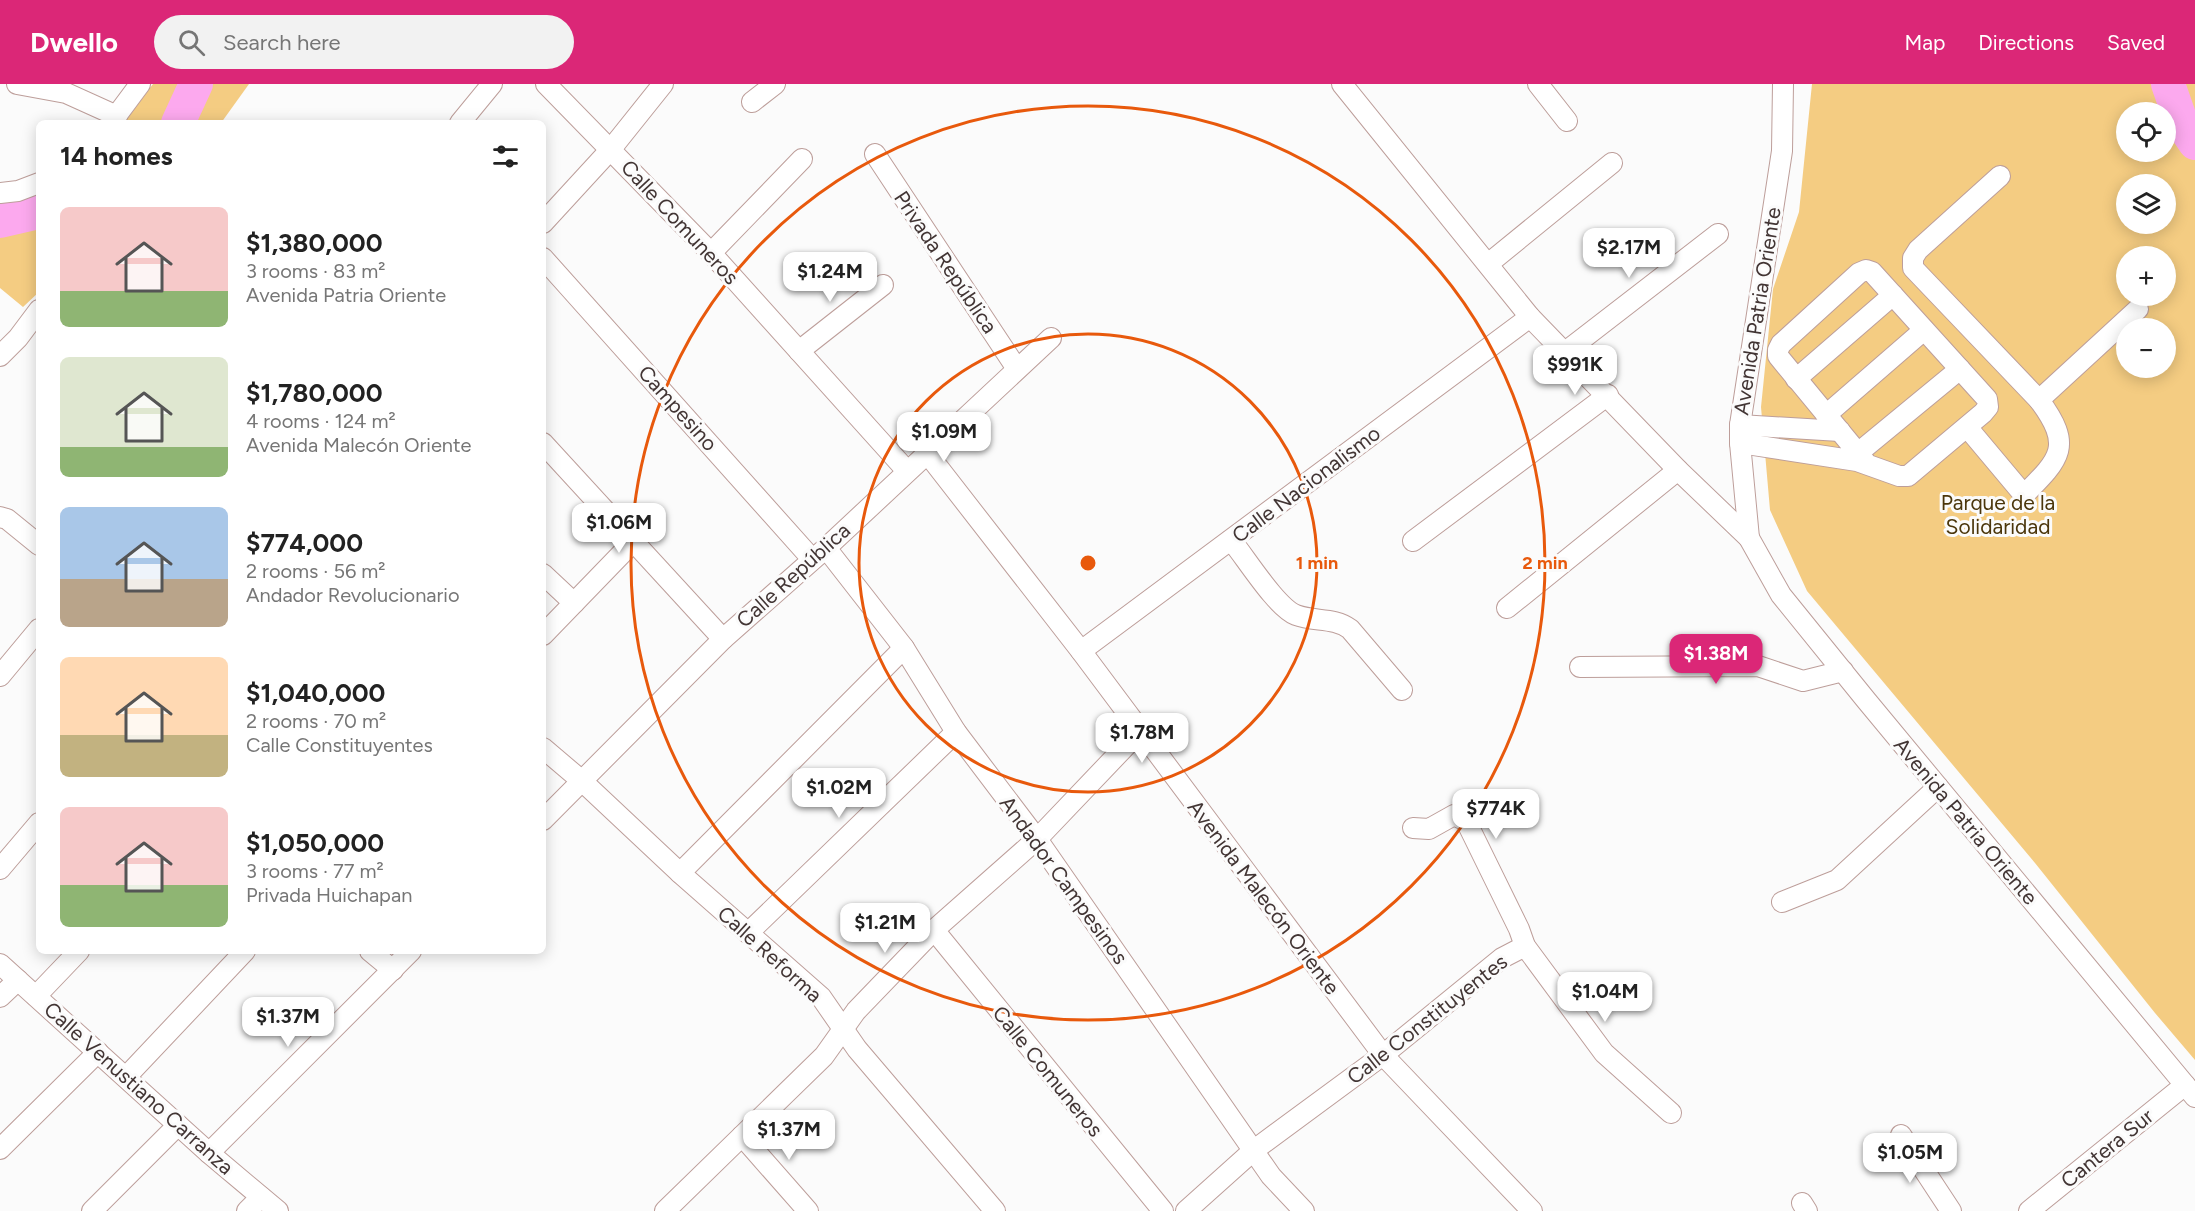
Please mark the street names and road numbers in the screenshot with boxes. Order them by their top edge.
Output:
street label: Calle Comuneros [616,155,744,289]
street label: Privada República [889,186,1003,338]
street label: Avenida Patria Oriente [1728,205,1786,417]
street label: Campesino [633,360,723,456]
street label: Calle Nacionalismo [1227,420,1385,548]
street label: Calle República [731,517,855,633]
street label: Avenida Patria Oriente [1889,732,2043,910]
street label: Andador Campesinos [995,791,1133,969]
street label: Avenida Malecón Oriente [1183,795,1345,999]
street label: Calle Reforma [713,901,827,1007]
street label: Calle Constituyentes [1342,949,1512,1089]
street label: Calle Venustiano Carranza [39,996,239,1180]
street label: Calle Comuneros [988,1001,1108,1141]
street label: Cantera Sur [2056,1103,2158,1193]

